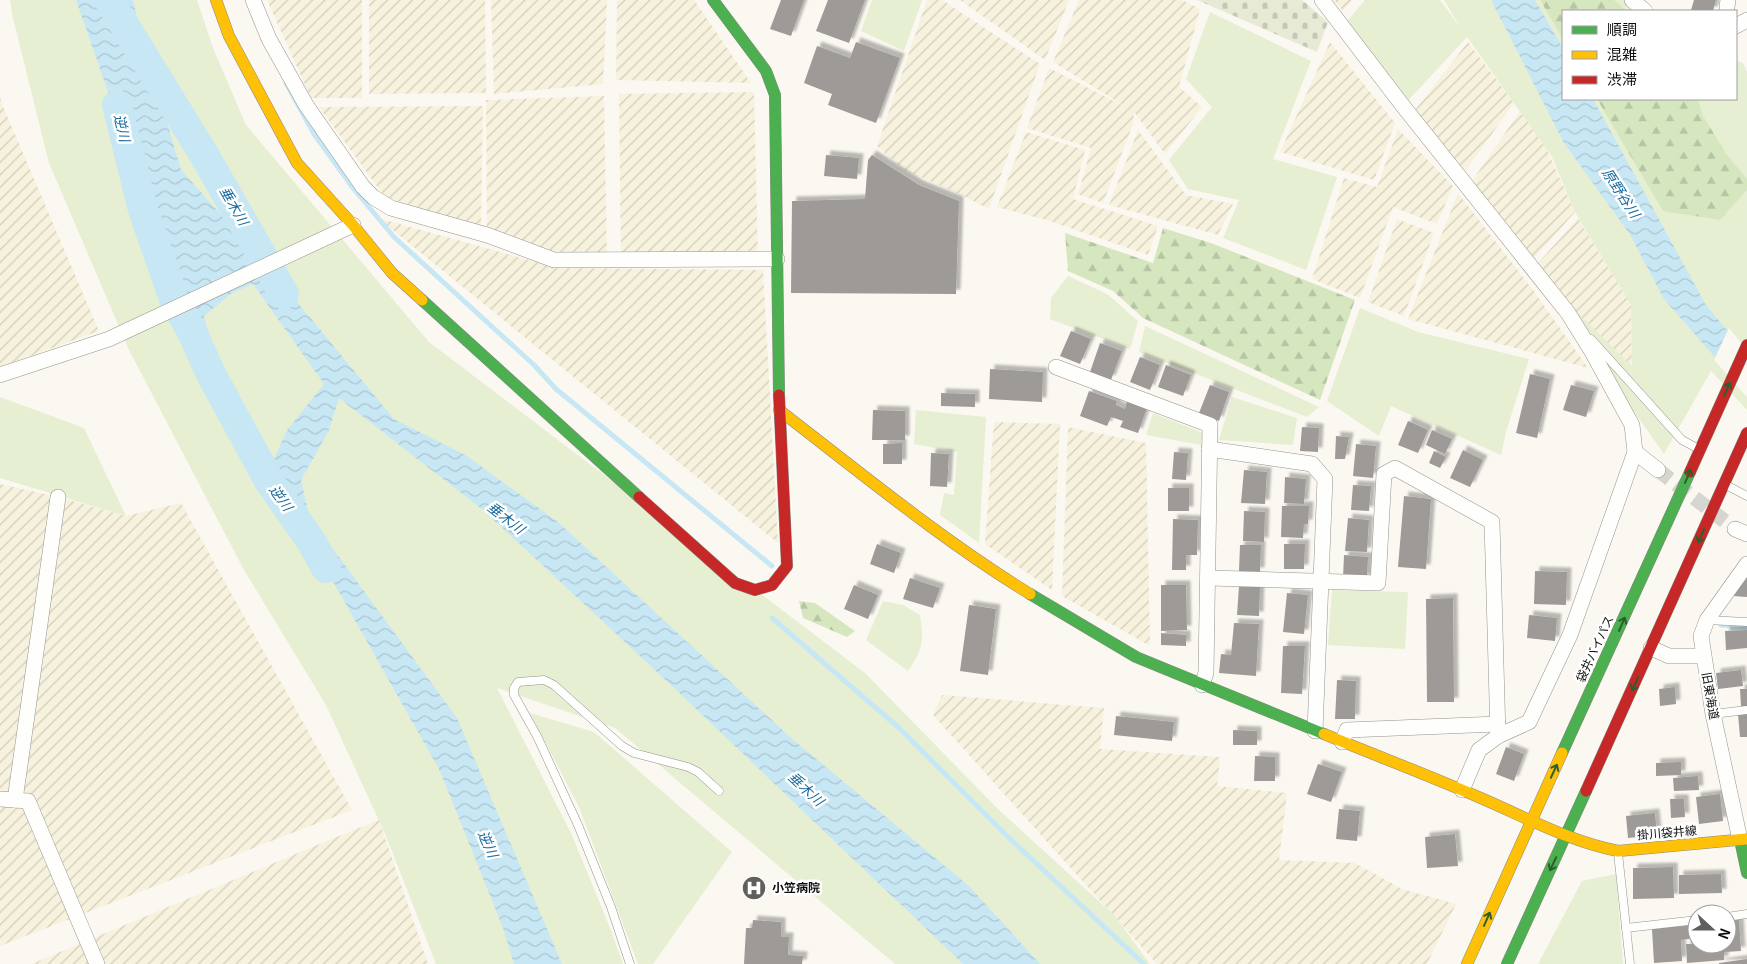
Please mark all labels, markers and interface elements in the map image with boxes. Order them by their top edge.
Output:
legend [1562,10,1737,100]
text: 順調 [1607,18,1637,39]
text: 混雑 [1607,43,1637,64]
text: 渋滞 [1607,68,1637,89]
water label: 逆川 [110,112,136,146]
water label: 原野谷川 [1598,164,1647,223]
water label: 垂木川 [216,182,255,230]
one-way arrow [1723,382,1733,397]
one-way arrow [1684,469,1694,484]
water label: 逆川 [266,480,299,516]
water label: 垂木川 [484,496,531,539]
one-way arrow [1696,528,1706,543]
street label: 袋井バイパス [1570,612,1617,685]
one-way arrow [1618,617,1627,632]
street label: 旧東海道 [1699,671,1724,721]
one-way arrow [1629,676,1639,691]
one-way arrow [1549,764,1559,779]
water label: 垂木川 [785,767,830,811]
street label: 掛川袋井線 [1636,820,1698,843]
water label: 逆川 [474,827,505,862]
one-way arrow [1547,856,1557,871]
hospital icon: 小笠病院 [741,875,767,901]
place label: 小笠病院 [772,878,820,895]
north arrow [1687,904,1737,954]
one-way arrow [1482,912,1492,927]
text: N [1714,926,1736,943]

